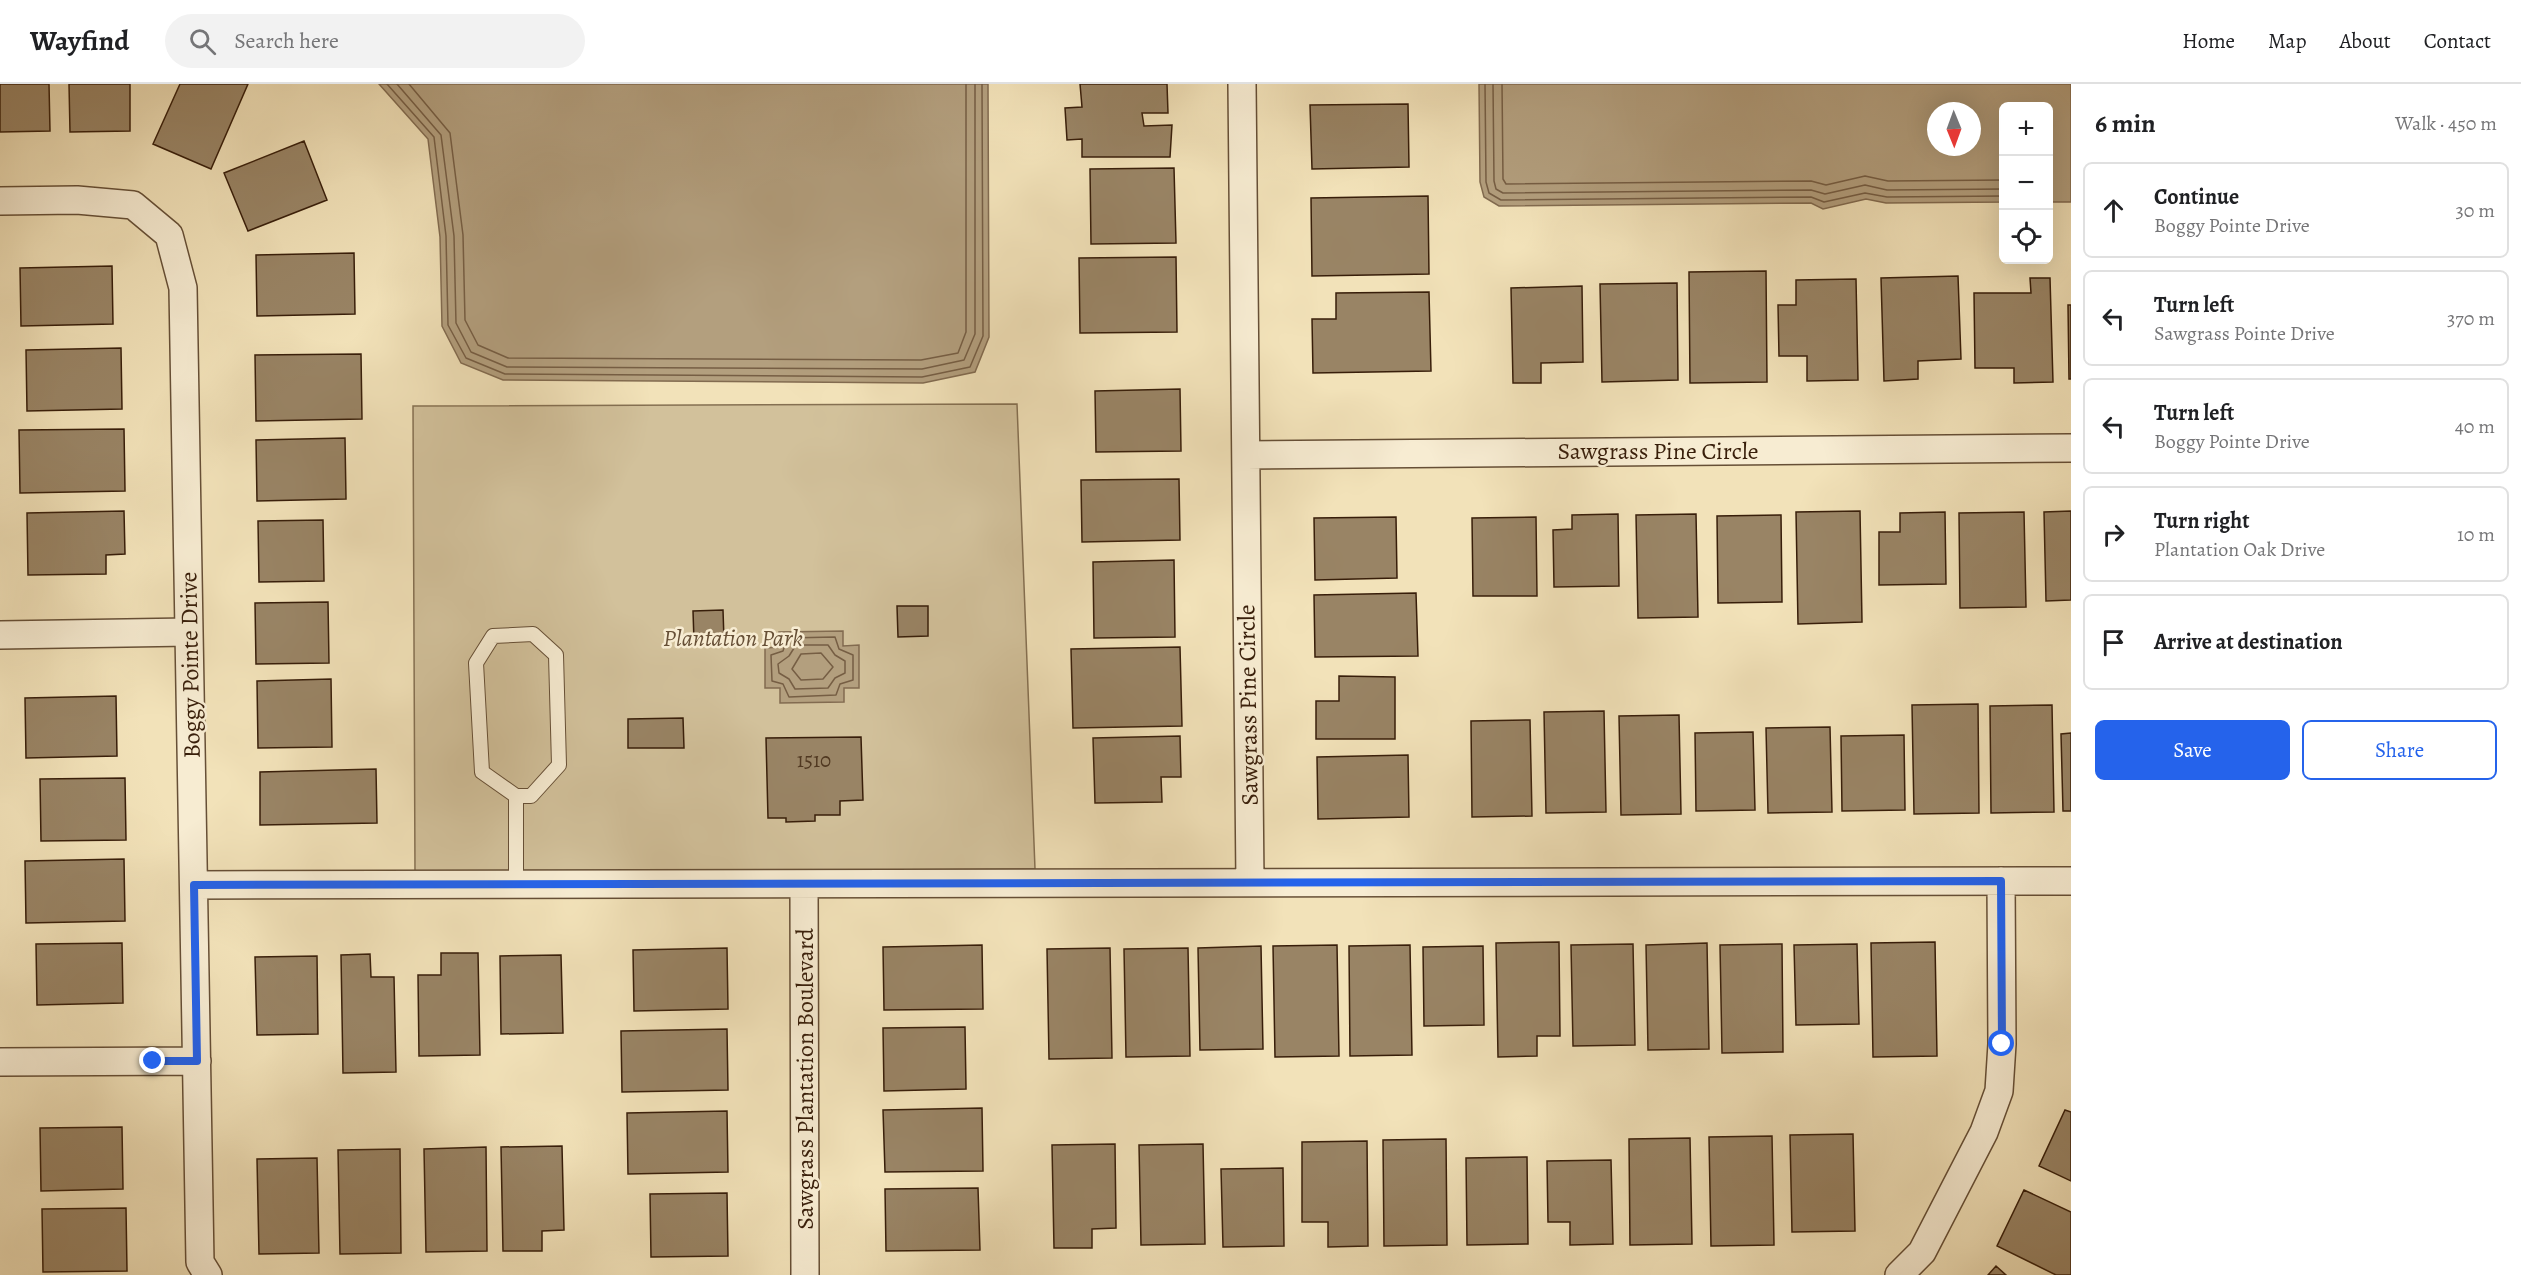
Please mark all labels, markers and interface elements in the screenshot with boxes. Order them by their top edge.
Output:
search box [165,14,585,68]
text: Wayfind [30,22,129,60]
icon: search [186,25,219,58]
text: Search here [234,26,339,56]
text: Home [2182,27,2235,55]
text: Map [2268,27,2306,55]
text: About [2339,27,2391,55]
text: Contact [2424,27,2491,55]
north arrow [1927,102,1981,156]
map controls [1999,102,2053,264]
button: + [1999,102,2053,156]
text: 6 min [2095,106,2156,141]
text: Walk · 450 m [2395,110,2497,137]
button: − [1999,156,2053,210]
text: Continue [2154,182,2239,212]
icon: ahead [2097,194,2130,227]
text: 30 m [2455,197,2495,224]
button: locate [1999,210,2053,264]
text: Boggy Pointe Drive [2154,212,2310,239]
text: Turn left [2154,290,2234,320]
icon: left [2097,302,2130,335]
text: 370 m [2447,305,2495,332]
text: Sawgrass Pointe Drive [2154,320,2335,347]
text: Turn left [2154,398,2234,428]
icon: left [2097,410,2130,443]
text: 40 m [2455,413,2495,440]
text: Boggy Pointe Drive [2154,428,2310,455]
street label: Sawgrass Pine Circle [1557,435,1759,467]
text: Turn right [2154,506,2250,536]
icon: right [2097,518,2130,551]
text: 10 m [2457,521,2495,548]
text: Plantation Oak Drive [2154,536,2325,563]
street label: Boggy Pointe Drive [172,571,208,759]
street label: Sawgrass Pine Circle [1230,604,1266,806]
park label: Plantation Park [663,622,803,654]
icon: arrive [2097,626,2130,659]
text: Arrive at destination [2154,627,2343,657]
button: Save [2095,720,2290,780]
button: Share [2302,720,2497,780]
house number: 1510 [797,746,831,774]
street label: Sawgrass Plantation Boulevard [789,928,821,1230]
route start [1988,1030,2014,1056]
route end [139,1047,165,1073]

